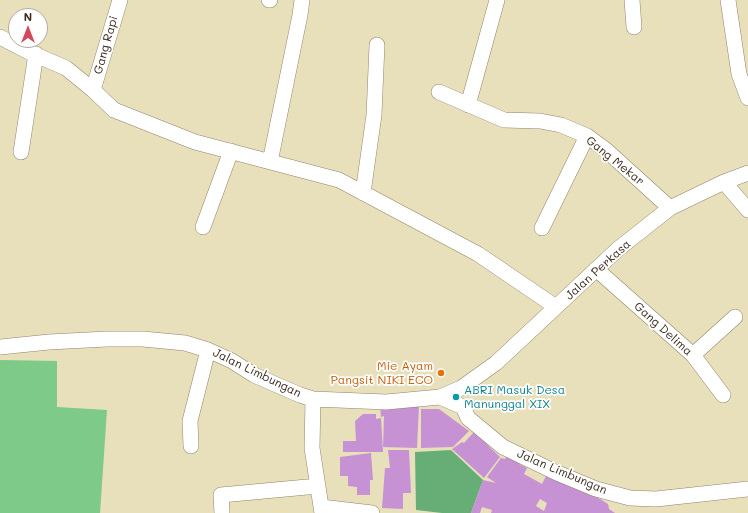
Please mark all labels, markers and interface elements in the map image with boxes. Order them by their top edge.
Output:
north arrow [8,8,48,48]
text: N [24,9,32,24]
street label: Gang Rapi [91,14,121,76]
street label: Gang Mekar [583,133,647,189]
street label: Jalan Perkasa [562,237,634,303]
street label: Gang Delima [631,299,695,359]
street label: Jalan Limbungan [210,345,304,401]
place label: Mie Ayam Pangsit NIKI ECO [331,359,433,387]
marker: Mie Ayam Pangsit NIKI ECO [436,368,446,378]
place label: ABRI Masuk Desa Manunggal XIX [464,383,565,411]
marker: ABRI Masuk Desa Manunggal XIX [451,392,461,402]
street label: Jalan Limbungan [515,447,609,497]

